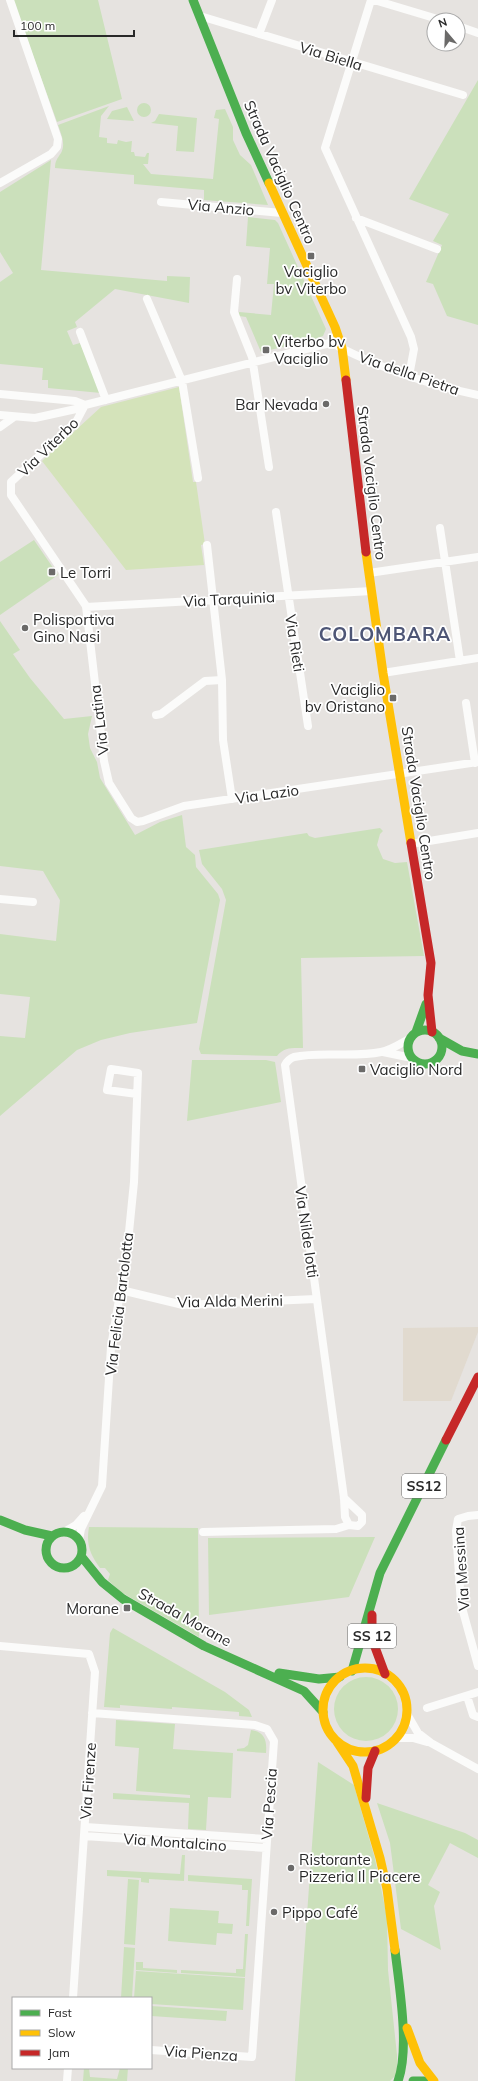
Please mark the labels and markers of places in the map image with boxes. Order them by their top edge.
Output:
marker: Vaciglio bv Viterbo [306,251,316,261]
place label: Vaciglio bv Viterbo [275,262,347,298]
place label: Viterbo bv Vaciglio [274,332,345,368]
marker: Viterbo bv Vaciglio [261,345,271,355]
place label: Bar Nevada [235,395,318,414]
marker: Bar Nevada [321,399,331,409]
place label: Le Torri [60,563,111,582]
marker: Le Torri [47,567,57,577]
place label: Polisportiva Gino Nasi [33,610,115,646]
marker: Polisportiva Gino Nasi [20,623,30,633]
place label: Vaciglio bv Oristano [305,680,385,716]
marker: Vaciglio bv Oristano [388,693,398,703]
place label: Vaciglio Nord [370,1060,462,1079]
marker: Vaciglio Nord [357,1064,367,1074]
place label: Morane [66,1599,119,1618]
marker: Morane [122,1603,132,1613]
place label: Ristorante Pizzeria Il Piacere [299,1850,421,1886]
marker: Ristorante Pizzeria Il Piacere [286,1863,296,1873]
place label: Pippo Café [282,1903,358,1922]
marker: Pippo Café [269,1907,279,1917]

